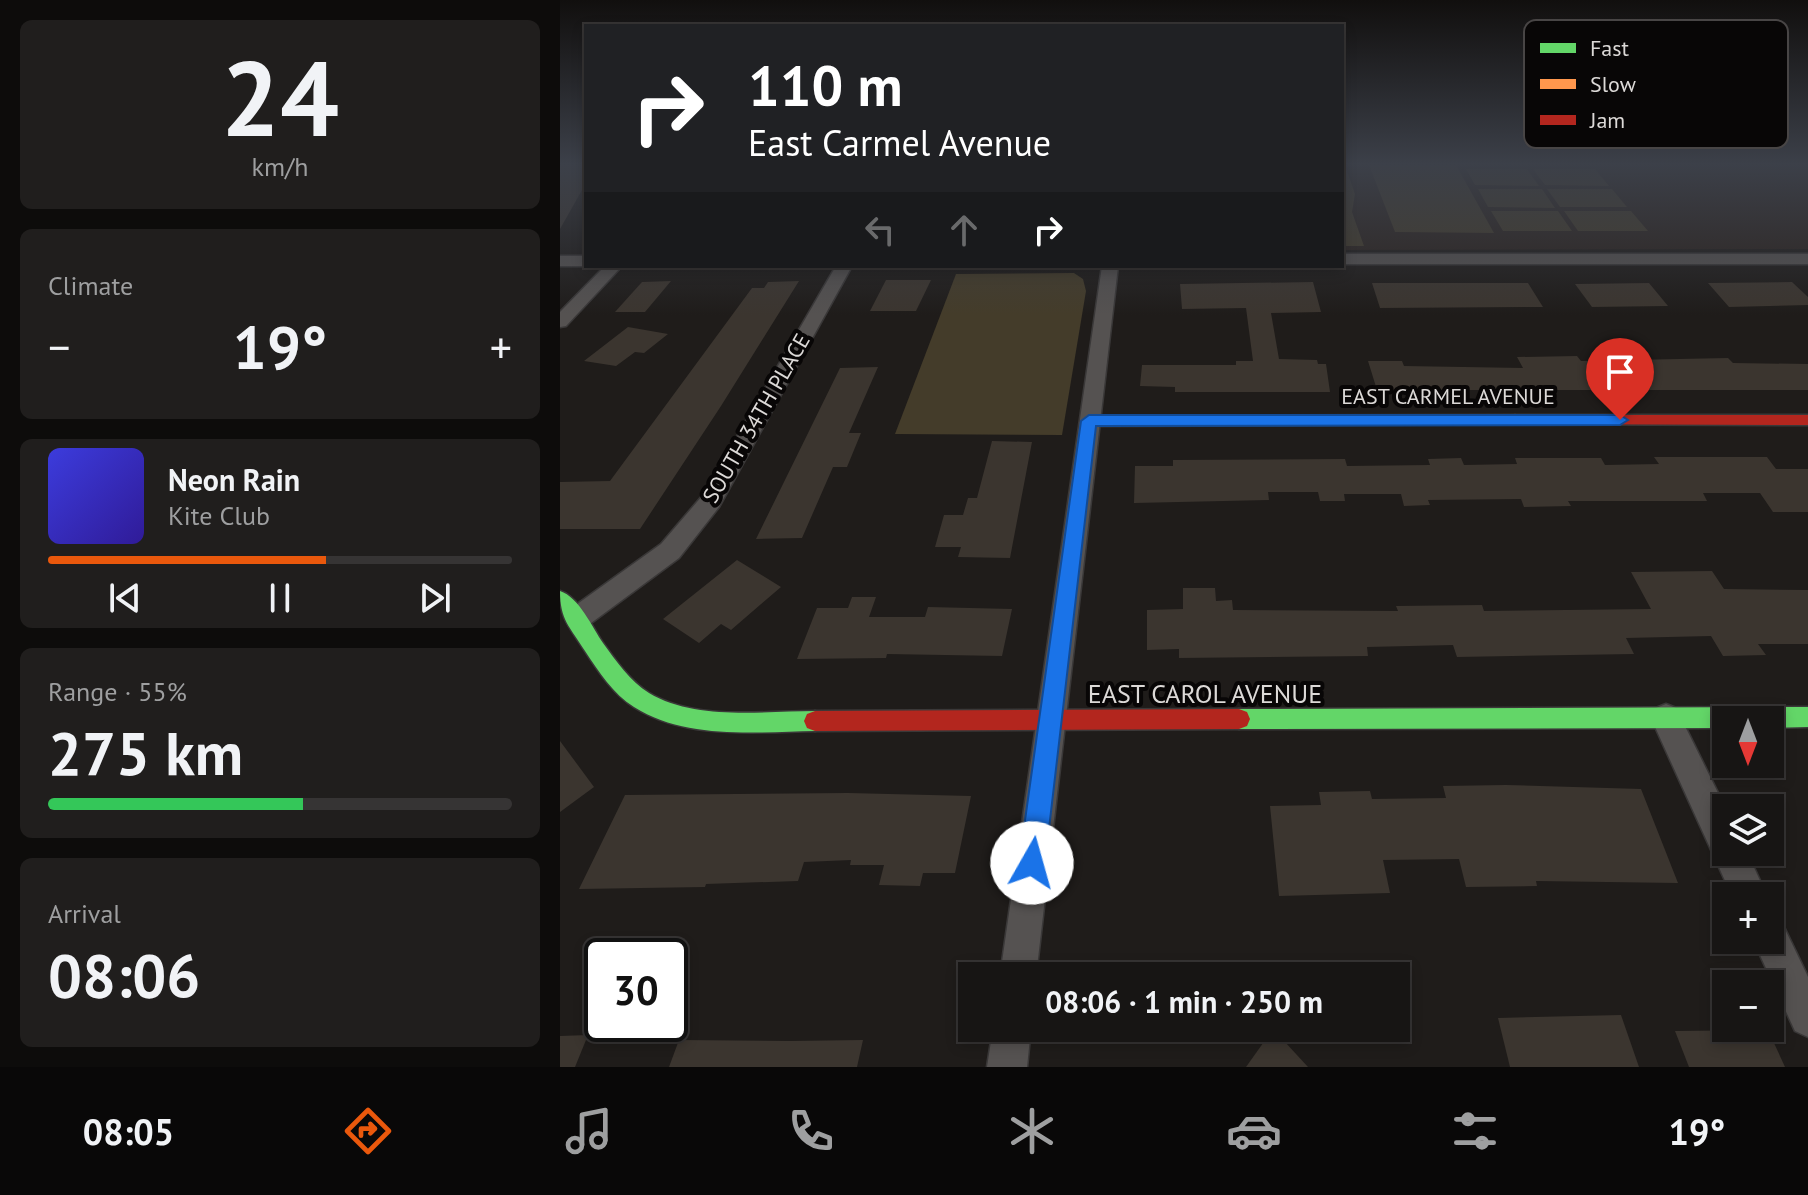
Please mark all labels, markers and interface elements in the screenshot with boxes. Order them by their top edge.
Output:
legend [1524,20,1788,148]
text: 24 [221,30,339,165]
text: Fast [1590,34,1630,62]
text: 110 m [748,49,903,121]
icon: right [616,56,720,160]
text: Slow [1590,70,1636,98]
text: Jam [1589,106,1625,134]
text: East Carmel Avenue [748,119,1051,166]
text: km/h [252,150,309,183]
icon: left [858,208,902,252]
icon: ahead [942,208,986,252]
icon: right [1026,208,1070,252]
text: Climate [48,269,133,302]
text: 19° [233,308,327,386]
text: − [48,318,70,375]
text: + [490,318,512,375]
street label: SOUTH 34TH PLACE [696,328,816,508]
pin [1586,338,1654,420]
icon: arrive [1598,350,1642,394]
street label: EAST CARMEL AVENUE [1341,382,1555,410]
text: Neon Rain [168,460,300,499]
text: Kite Club [168,499,270,532]
icon: previous [103,576,147,620]
icon: pause [258,576,302,620]
icon: next [413,576,457,620]
text: Range · 55% [48,675,187,708]
street label: EAST CAROL AVENUE [1088,677,1322,710]
north arrow [1712,706,1784,778]
map controls [1712,706,1784,1042]
text: 275 km [48,714,243,792]
button: layers [1712,794,1784,866]
position arrow [990,821,1074,905]
button: + [1712,882,1784,954]
text: Arrival [48,897,121,930]
text: 08:06 [48,936,200,1014]
speed limit sign: 30 [584,938,688,1042]
button: − [1712,970,1784,1042]
text: 08:06 · 1 min · 250 m [1045,982,1323,1021]
icon: directions [340,1103,396,1159]
icon: music [561,1103,617,1159]
icon: phone [783,1103,839,1159]
icon: climate [1004,1103,1060,1159]
icon: car [1226,1103,1282,1159]
icon: filters [1447,1103,1503,1159]
text: 08:05 [83,1108,174,1155]
text: 19° [1669,1108,1725,1155]

